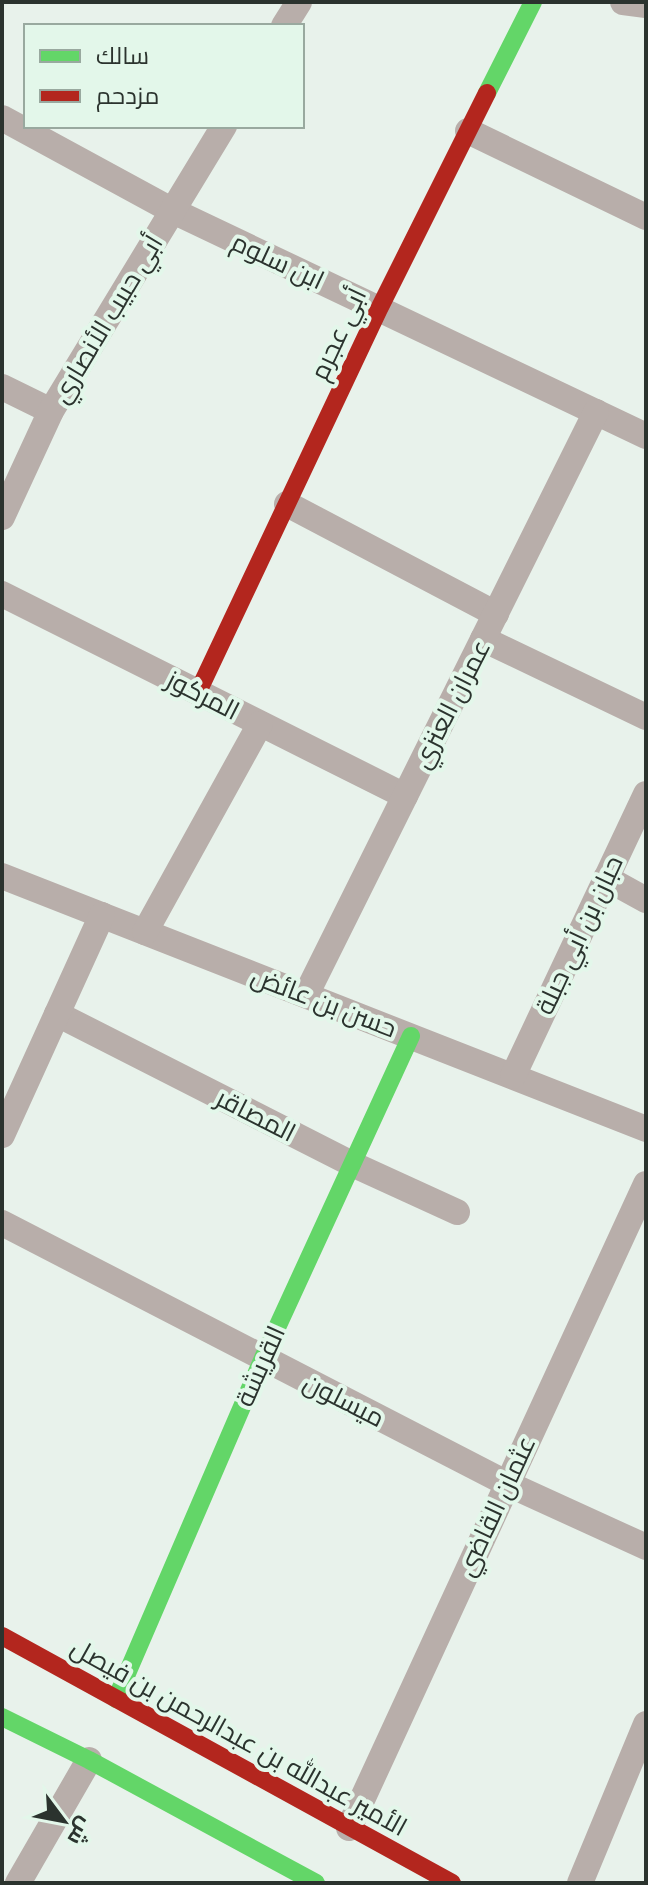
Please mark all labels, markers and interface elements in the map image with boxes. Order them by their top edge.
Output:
legend [24,24,304,128]
text: سالك [96,41,149,70]
text: مزدحم [96,81,159,112]
street label: ابن سلوم [226,226,330,298]
street label: أبي حبيب الأنصاري [43,229,174,411]
street label: أبي عجرم [302,282,378,387]
street label: عمران العنزي [405,634,501,776]
street label: المركوز [159,662,245,727]
street label: حبان بن أبي جبلة [527,850,634,1022]
street label: حسن بن عائض [247,960,401,1044]
street label: المصاقر [209,1081,301,1149]
street label: القريشة [228,1321,292,1411]
street label: ميسلون [298,1366,390,1434]
street label: عثمان القاضي [450,1431,545,1583]
street label: الأمير عبدالله بن عبدالرحمن بن فيصل [65,1630,413,1843]
north arrow [24,1781,104,1861]
text: ش [62,1812,99,1850]

